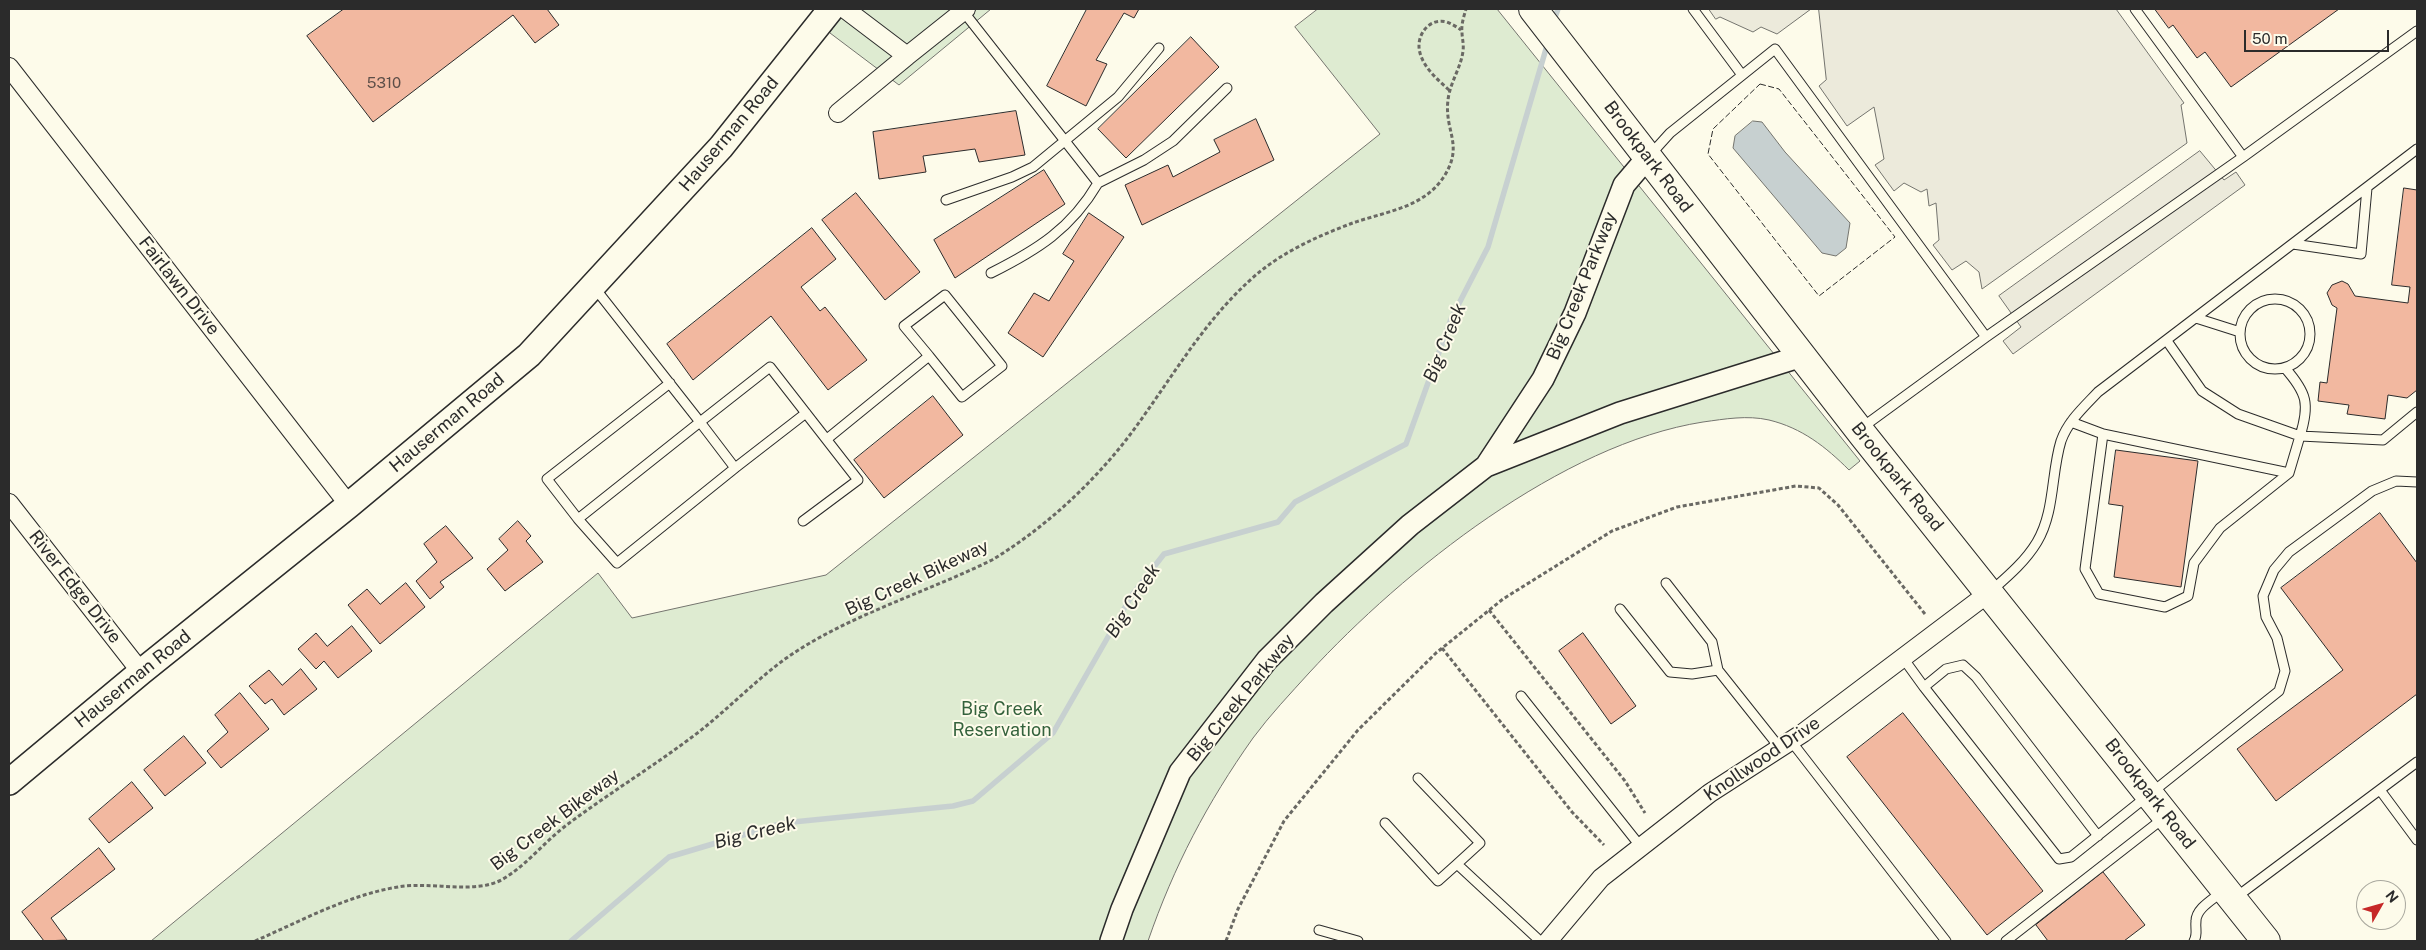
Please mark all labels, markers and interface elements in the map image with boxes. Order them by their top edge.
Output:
scale bar [2246,20,2391,52]
text: 50 m [2252,30,2287,47]
street label: Hauserman Road [675,72,783,196]
house number: 5310 [367,74,401,92]
street label: Brookpark Road [1599,97,1697,217]
street label: Big Creek Parkway [1542,209,1622,363]
street label: Fairlawn Drive [134,232,224,340]
water label: Big Creek [1419,300,1471,386]
street label: Hauserman Road [385,369,509,477]
street label: Brookpark Road [1846,418,1948,536]
street label: River Edge Drive [24,526,126,648]
street label: Big Creek Bikeway [842,535,992,621]
water label: Big Creek [1101,560,1165,642]
street label: Hauserman Road [70,625,196,733]
street label: Big Creek Parkway [1183,630,1299,766]
park label: Big Creek Reservation [952,698,1052,741]
street label: Knollwood Drive [1700,712,1824,806]
street label: Brookpark Road [2100,735,2200,853]
street label: Big Creek Bikeway [486,765,624,875]
water label: Big Creek [712,812,798,854]
north arrow [2356,880,2406,930]
text: N [2382,887,2402,906]

